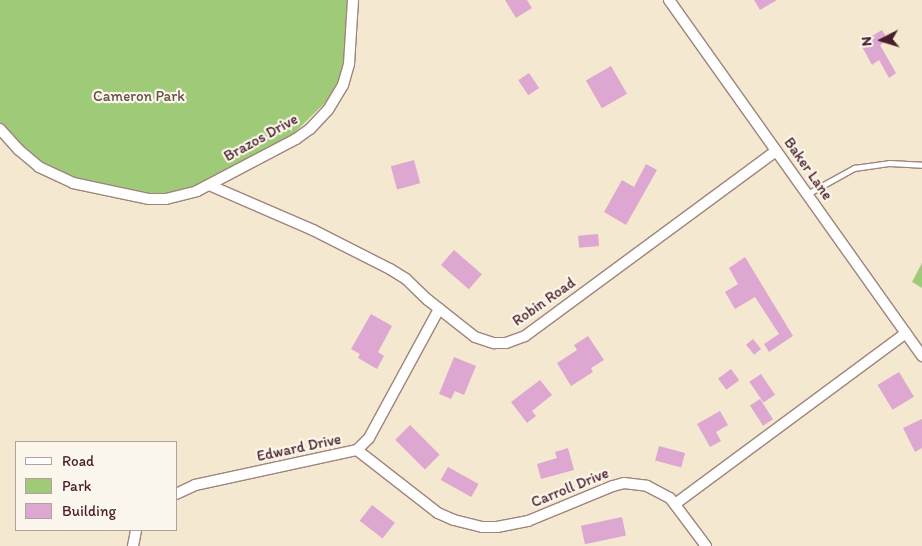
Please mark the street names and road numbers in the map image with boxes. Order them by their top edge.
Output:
street label: Brazos Drive [221,110,301,166]
street label: Baker Lane [780,134,836,204]
street label: Robin Road [509,274,579,330]
street label: Edward Drive [255,430,343,466]
street label: Carroll Drive [528,464,612,512]

